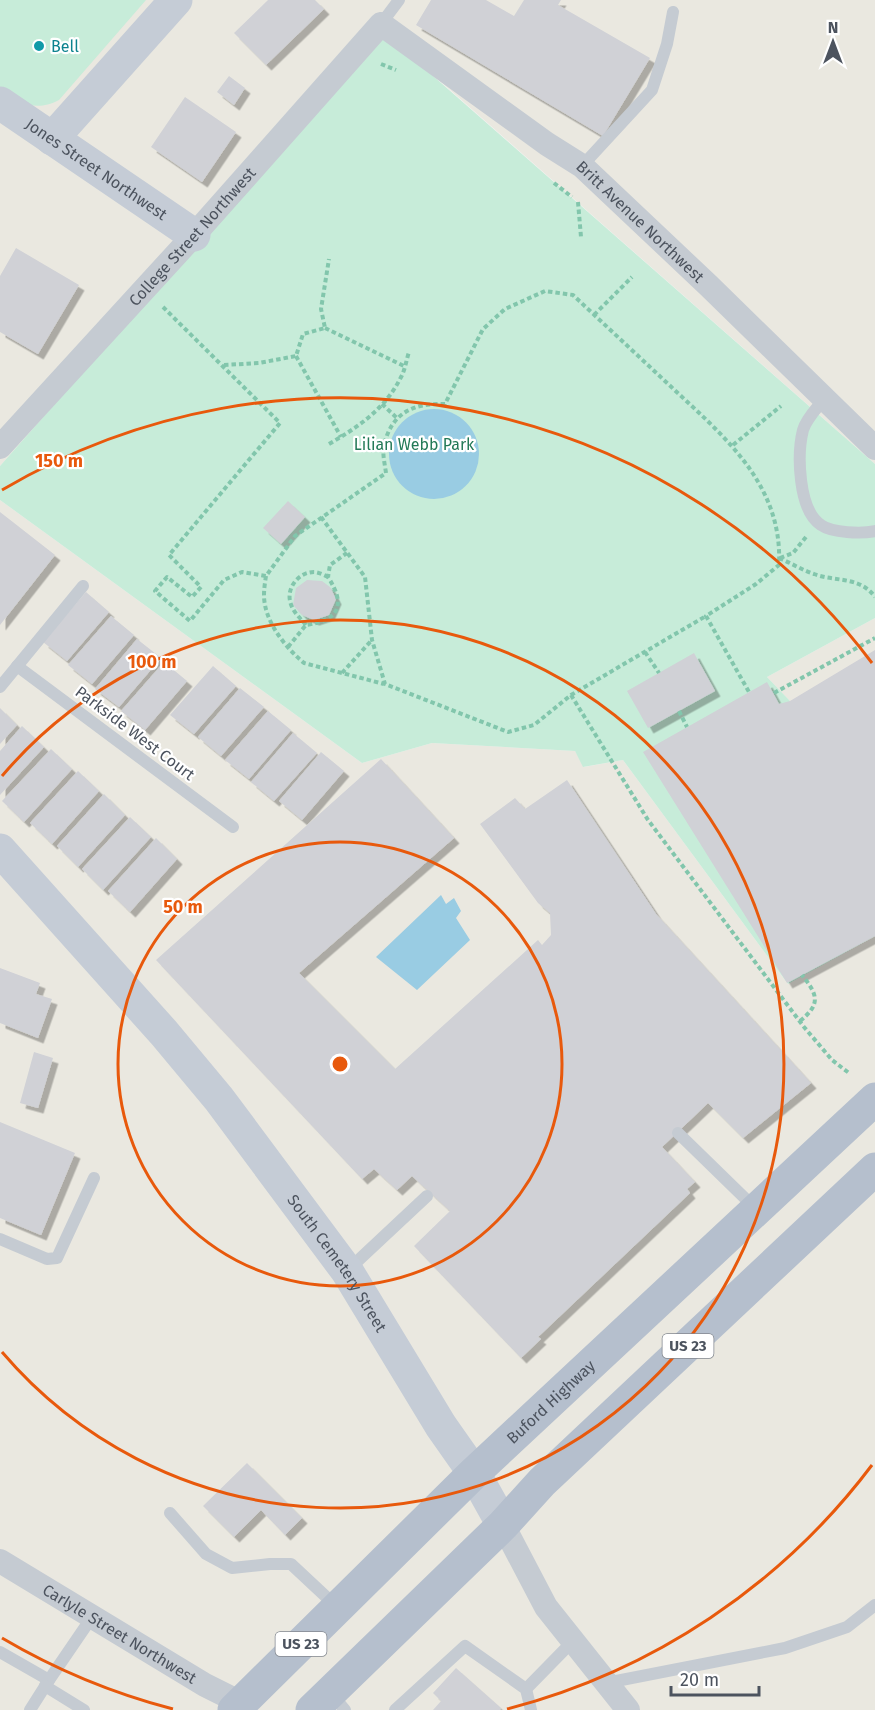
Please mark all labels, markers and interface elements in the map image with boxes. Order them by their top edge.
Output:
north arrow [803,12,863,72]
text: N [828,18,838,37]
place label: Bell [51,37,79,56]
marker: Bell [32,39,46,53]
street label: Jones Street Northwest [22,114,171,224]
street label: Britt Avenue Northwest [573,156,709,286]
street label: College Street Northwest [125,163,259,310]
park label: Lilian Webb Park [354,435,475,454]
text: 150 m [35,450,83,472]
text: 100 m [128,651,176,673]
street label: Parkside West Court [72,682,199,784]
text: 50 m [163,896,203,918]
centre of rings [330,1054,350,1074]
street label: South Cemetery Street [284,1190,391,1335]
road number: US 23 [662,1334,714,1358]
street label: Buford Highway [502,1356,599,1447]
street label: Carlyle Street Northwest [39,1580,200,1687]
road number: US 23 [276,1632,326,1656]
scale bar [671,1659,760,1697]
text: 20 m [680,1669,719,1691]

